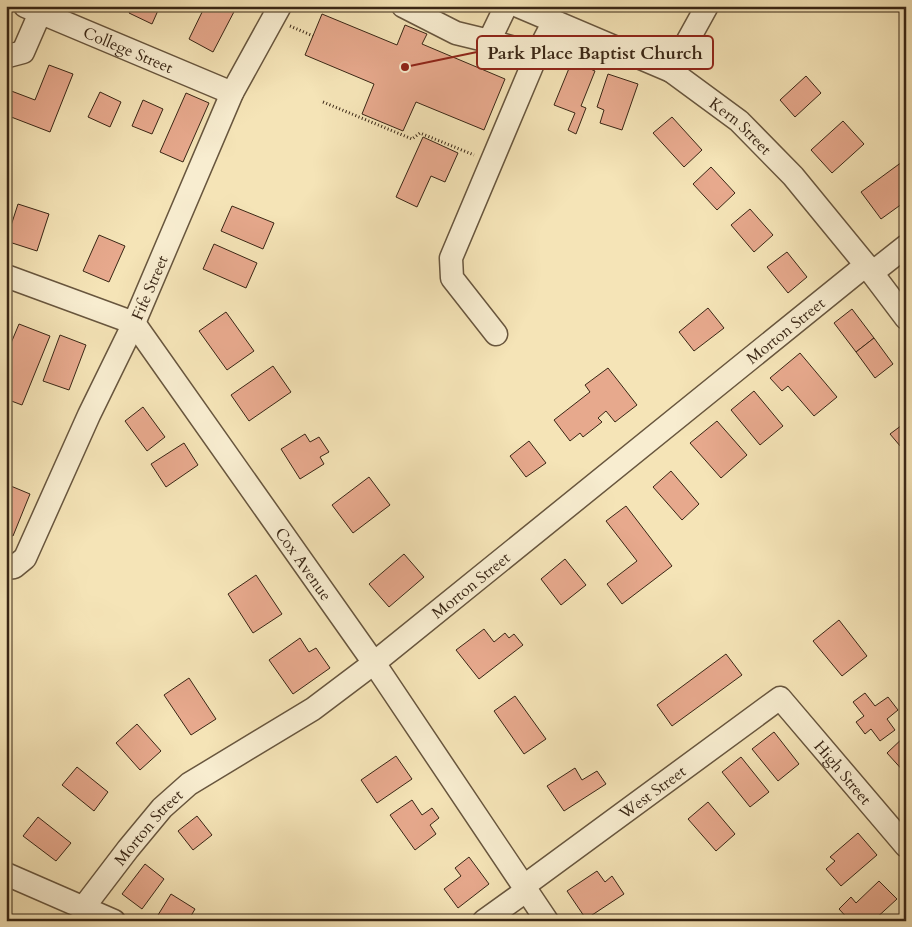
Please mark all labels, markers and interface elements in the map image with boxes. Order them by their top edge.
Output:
street label: College Street [80,22,176,79]
callout: Park Place Baptist Church [477,36,713,69]
text: Park Place Baptist Church [487,41,703,66]
street label: Kern Street [704,93,776,160]
street label: Fife Street [127,252,174,324]
street label: Morton Street [742,293,830,370]
street label: Cox Avenue [270,523,337,605]
street label: Morton Street [427,547,515,624]
street label: High Street [809,736,876,810]
street label: West Street [614,761,691,825]
street label: Morton Street [109,784,188,870]

